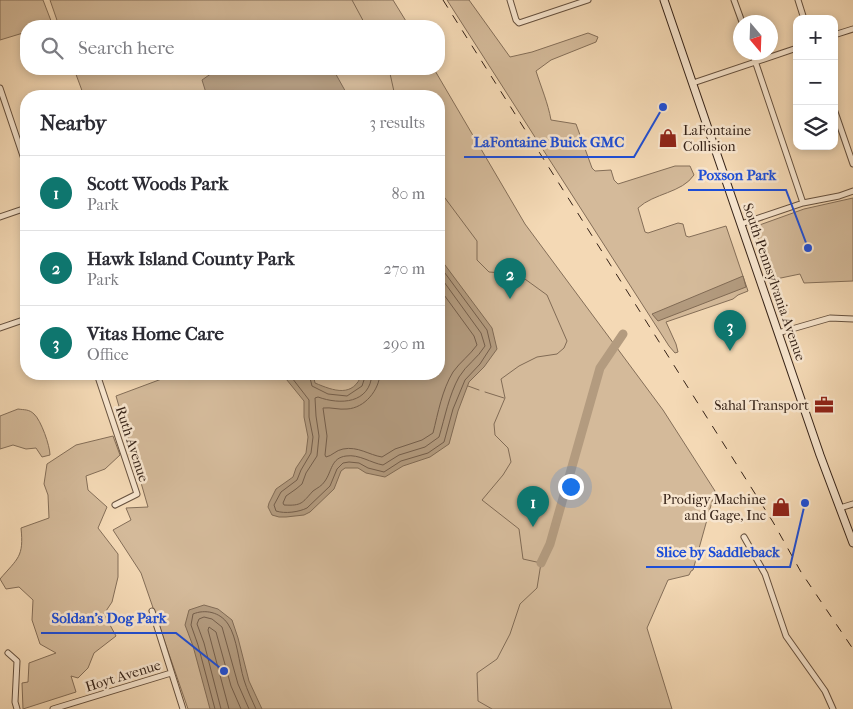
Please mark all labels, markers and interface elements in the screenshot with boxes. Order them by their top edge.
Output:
north arrow [733,15,778,60]
map controls [793,15,838,150]
button: + [793,15,838,60]
search box [20,20,445,75]
icon: search [38,34,66,62]
text: Search here [78,37,174,59]
button: − [793,60,838,105]
button: layers [793,105,838,150]
text: Nearby [40,111,106,135]
text: 3 results [369,113,425,132]
place label: LaFontaine Collision [683,122,751,155]
callout: LaFontaine Buick GMC [464,127,634,157]
shop icon: LaFontaine Collision [657,127,679,149]
text: LaFontaine Buick GMC [474,133,624,151]
callout: Poxson Park [688,160,786,190]
text: Poxson Park [698,166,778,184]
text: Scott Woods Park [87,173,228,195]
text: 1 [53,184,59,203]
text: 80 m [391,184,425,203]
text: Park [87,195,119,214]
street label: South Pennsylvania Avenue [739,201,809,363]
text: Hawk Island County Park [87,248,295,270]
pin: 2 [494,258,526,299]
text: 2 [52,259,60,278]
text: 270 m [384,259,425,278]
text: Park [87,270,119,289]
pin: 3 [714,310,746,351]
text: Vitas Home Care [87,323,224,345]
text: 3 [53,334,59,353]
text: 290 m [383,334,425,353]
text: Office [87,345,129,364]
office icon: Sahal Transport [813,394,835,416]
place label: Sahal Transport [714,397,809,414]
street label: Ruth Avenue [112,404,152,484]
your location [558,474,584,500]
pin: 1 [517,486,549,527]
place label: Prodigy Machine and Gage, Inc [662,491,766,524]
shop icon: Prodigy Machine and Gage, Inc [770,496,792,518]
callout: Slice by Saddleback [646,537,790,567]
text: Slice by Saddleback [656,543,781,561]
callout: Soldan's Dog Park [41,603,176,633]
text: Soldan's Dog Park [52,609,168,627]
street label: Hoyt Avenue [83,656,163,696]

